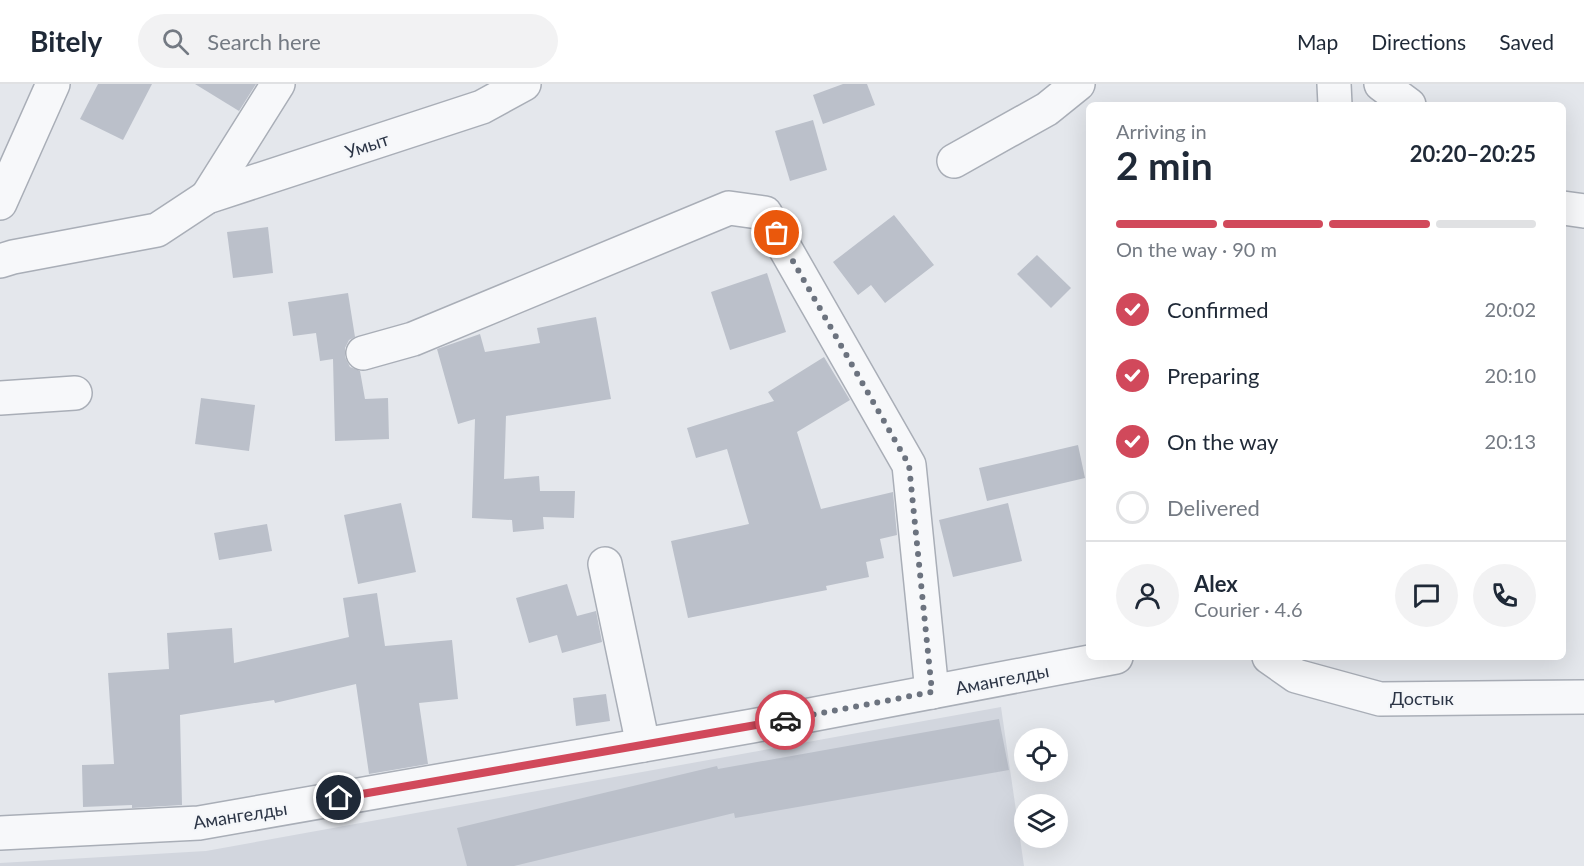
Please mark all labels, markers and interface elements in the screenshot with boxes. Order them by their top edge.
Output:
search box [138,14,558,68]
text: Bitely [30,24,102,58]
icon: search [159,25,192,58]
text: Search here [207,28,321,55]
text: Map [1297,29,1338,54]
text: Directions [1371,29,1466,54]
text: Saved [1499,29,1554,54]
text: Arriving in [1116,119,1207,143]
street label: Умыт [342,128,392,162]
text: 20:20–20:25 [1410,140,1536,167]
text: 2 min [1116,142,1213,188]
pin [751,207,802,258]
icon: bag [760,216,793,249]
text: On the way · 90 m [1116,237,1277,261]
icon: check [1116,293,1149,326]
text: Confirmed [1167,296,1269,323]
text: 20:02 [1485,297,1536,321]
icon: check [1116,359,1149,392]
text: Preparing [1167,362,1259,389]
text: 20:10 [1485,363,1536,387]
icon: check [1116,425,1149,458]
text: On the way [1167,428,1278,455]
text: 20:13 [1485,429,1536,453]
text: Delivered [1167,494,1260,521]
button: person [1116,564,1179,627]
button: chat [1395,564,1458,627]
button: phone [1473,564,1536,627]
text: Alex [1194,570,1238,597]
text: Courier · 4.6 [1194,597,1303,621]
street label: Амангелды [953,659,1051,699]
street label: Достык [1390,687,1455,709]
courier [755,690,815,750]
icon: car [769,704,802,737]
map controls [1014,728,1068,848]
button: locate [1014,728,1068,782]
pin [313,772,364,823]
icon: home [322,781,355,814]
button: layers [1014,794,1068,848]
street label: Амангелды [191,797,289,833]

